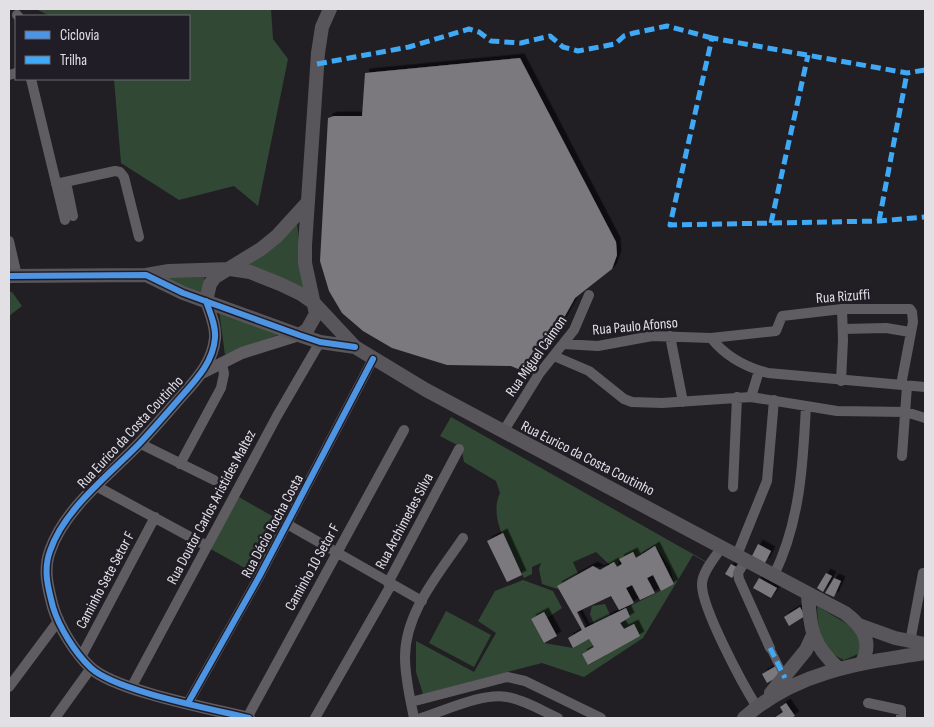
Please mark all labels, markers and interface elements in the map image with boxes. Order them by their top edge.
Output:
legend [15,15,190,80]
text: Ciclovia [60,26,100,45]
text: Trilha [60,51,87,70]
street label: Rua Rizuffi [815,285,871,308]
street label: Rua Miguel Caimon [502,312,571,400]
street label: Rua Paulo Afonso [592,313,679,340]
street label: Rua Eurico da Costa Coutinho [73,372,188,493]
street label: Rua Eurico da Costa Coutinho [518,417,658,500]
street label: Rua Doutor Carlos Aristides Maltez [163,426,261,588]
street label: Rua Archimedes Silva [371,470,438,573]
street label: Rua Décio Rocha Costa [237,471,308,581]
street label: Caminho 10 Setor F [281,520,344,614]
street label: Caminho Sete Setor F [72,528,139,632]

